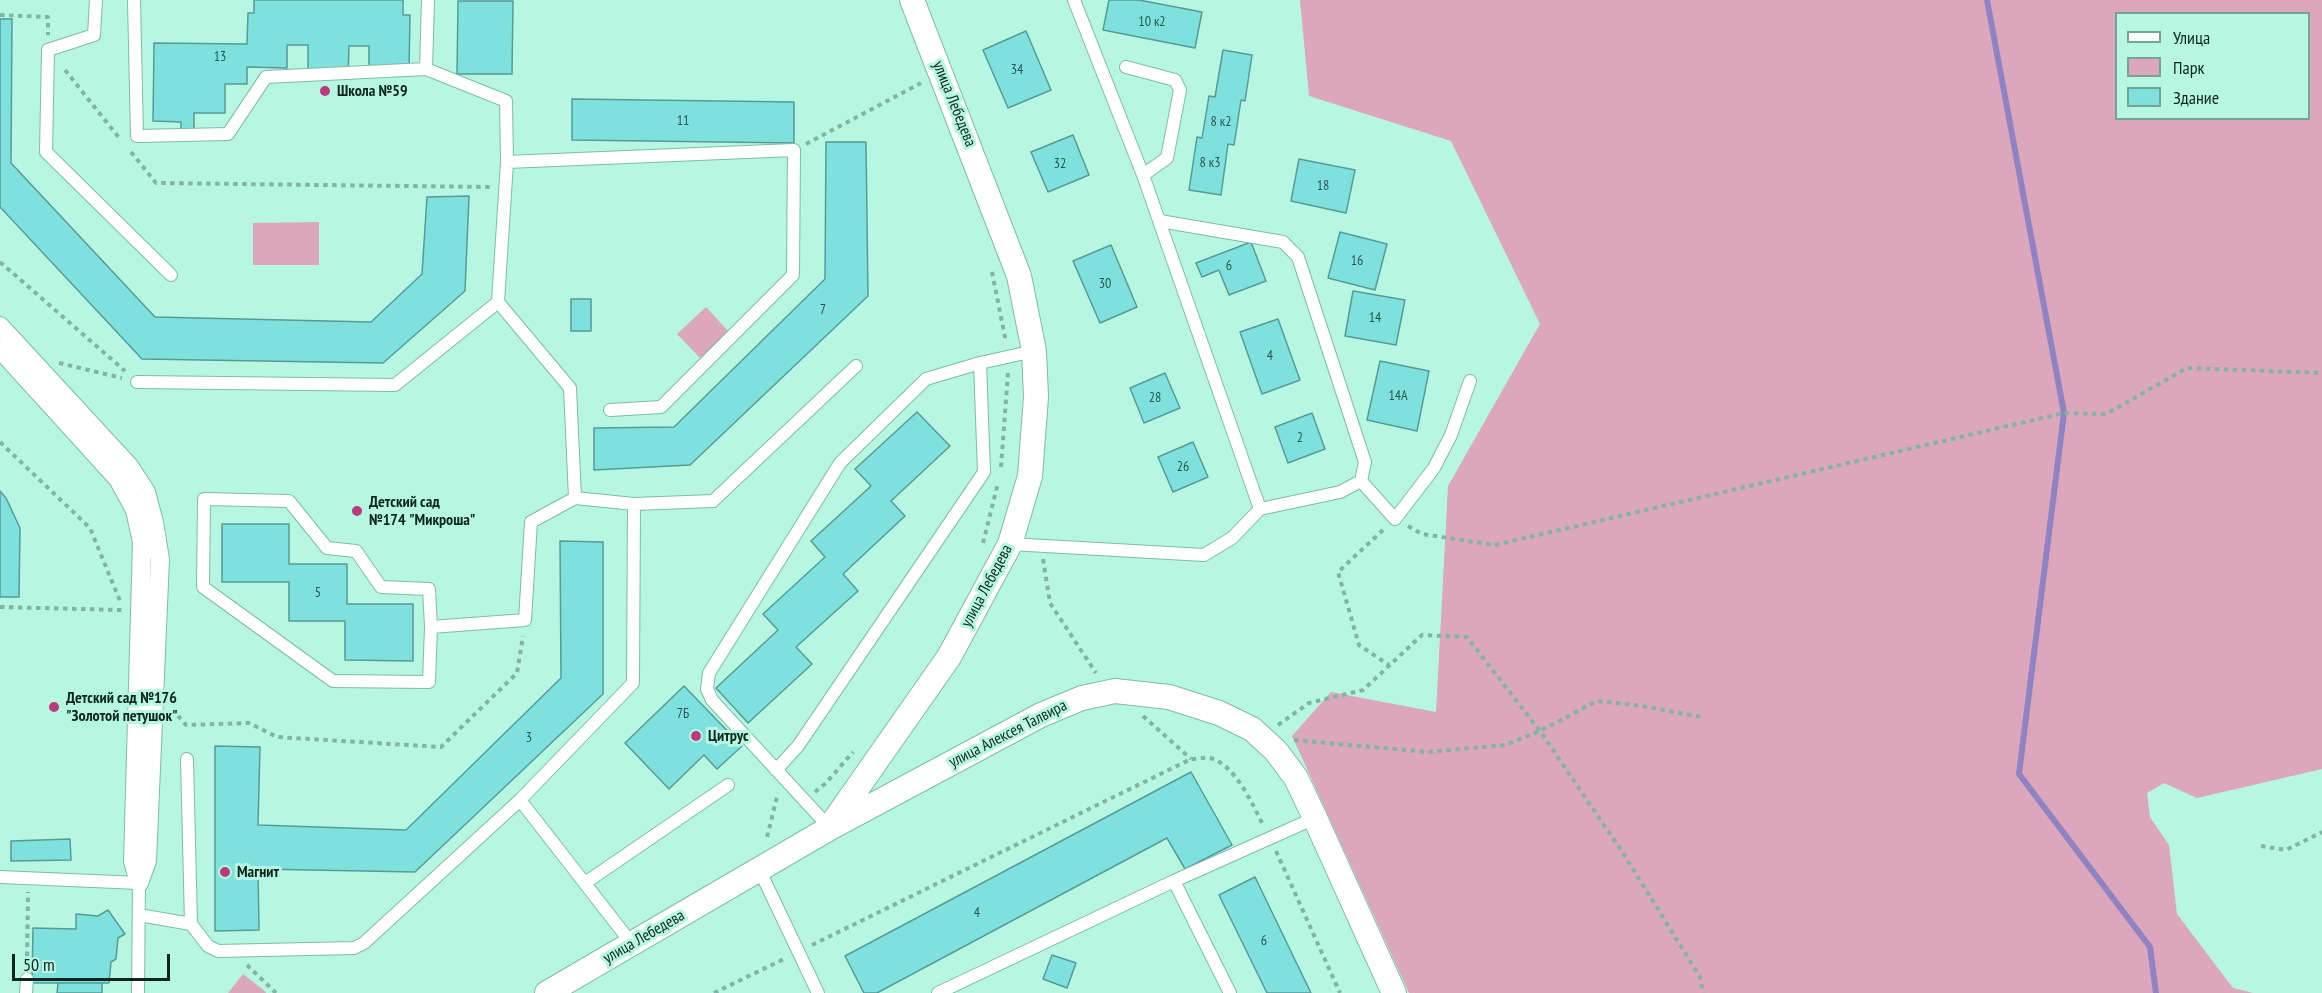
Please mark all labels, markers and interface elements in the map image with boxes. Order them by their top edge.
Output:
legend [2115,12,2310,120]
house number: 10 к2 [1138,14,1166,30]
text: Улица [2173,26,2210,49]
house number: 13 [214,49,226,65]
text: Парк [2173,56,2204,79]
street label: улица Лебедева [928,58,980,150]
house number: 34 [1011,62,1023,78]
place label: Школа №59 [337,81,408,101]
marker: Школа №59 [318,84,332,98]
text: Здание [2173,86,2219,109]
house number: 11 [677,113,689,129]
house number: 8 к2 [1211,114,1231,130]
house number: 8 к3 [1200,155,1220,171]
house number: 32 [1054,156,1066,172]
house number: 18 [1317,178,1329,194]
house number: 16 [1351,253,1363,269]
house number: 6 [1226,258,1232,274]
house number: 30 [1099,276,1111,292]
house number: 7 [820,302,826,318]
house number: 14 [1369,310,1381,326]
house number: 4 [1267,348,1273,364]
house number: 14А [1388,388,1408,404]
house number: 28 [1149,390,1161,406]
house number: 2 [1297,430,1303,446]
house number: 26 [1177,459,1189,475]
place label: Детский сад №174 "Микроша" [369,492,475,530]
marker: Детский сад №174 "Микроша" [350,504,364,518]
street label: улица Лебедева [957,541,1017,631]
house number: 5 [315,585,321,601]
place label: Детский сад №176 "Золотой петушок" [66,688,178,726]
street label: улица Алексея Талвира [946,696,1070,772]
marker: Детский сад №176 "Золотой петушок" [47,700,61,714]
house number: 7Б [677,706,689,722]
place label: Цитрус [708,726,749,746]
marker: Цитрус [689,729,703,743]
house number: 3 [526,730,532,746]
place label: Магнит [237,862,279,882]
marker: Магнит [218,865,232,879]
house number: 4 [974,905,980,921]
street label: улица Лебедева [600,906,688,968]
house number: 6 [1261,933,1267,949]
scale bar [15,942,172,980]
text: 50 m [23,953,55,976]

